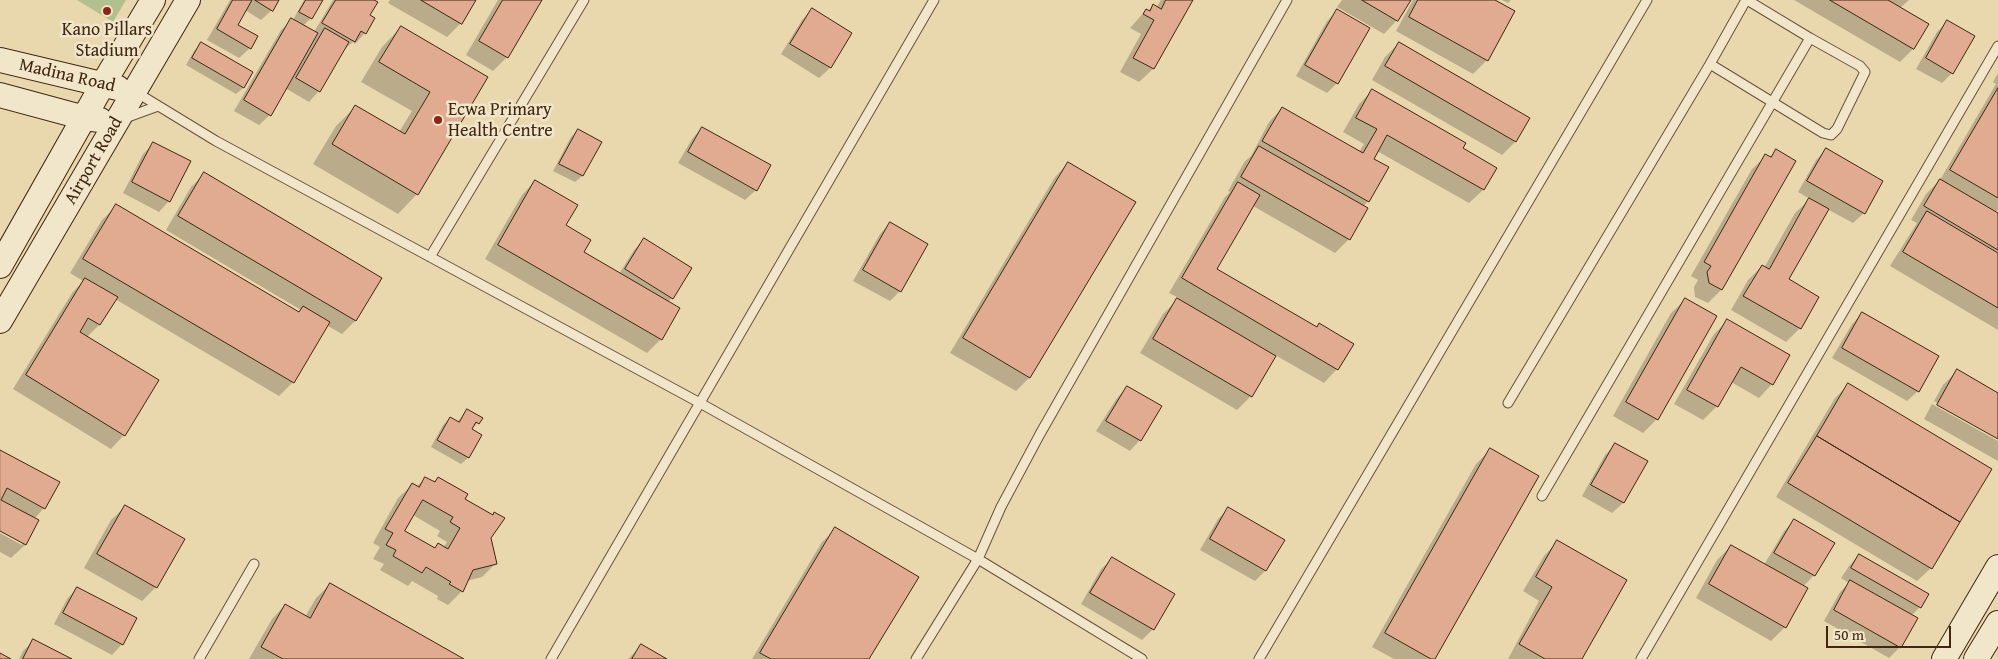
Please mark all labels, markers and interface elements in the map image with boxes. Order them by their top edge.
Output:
marker: Kano Pillars Stadium [101,5,113,17]
place label: Kano Pillars Stadium [62,19,152,62]
street label: Madina Road [17,54,117,98]
place label: Ecwa Primary Health Centre [448,99,553,142]
street label: Airport Road [60,113,128,209]
marker: Ecwa Primary Health Centre [432,114,444,126]
scale bar [1828,616,1953,648]
text: 50 m [1834,624,1864,645]

